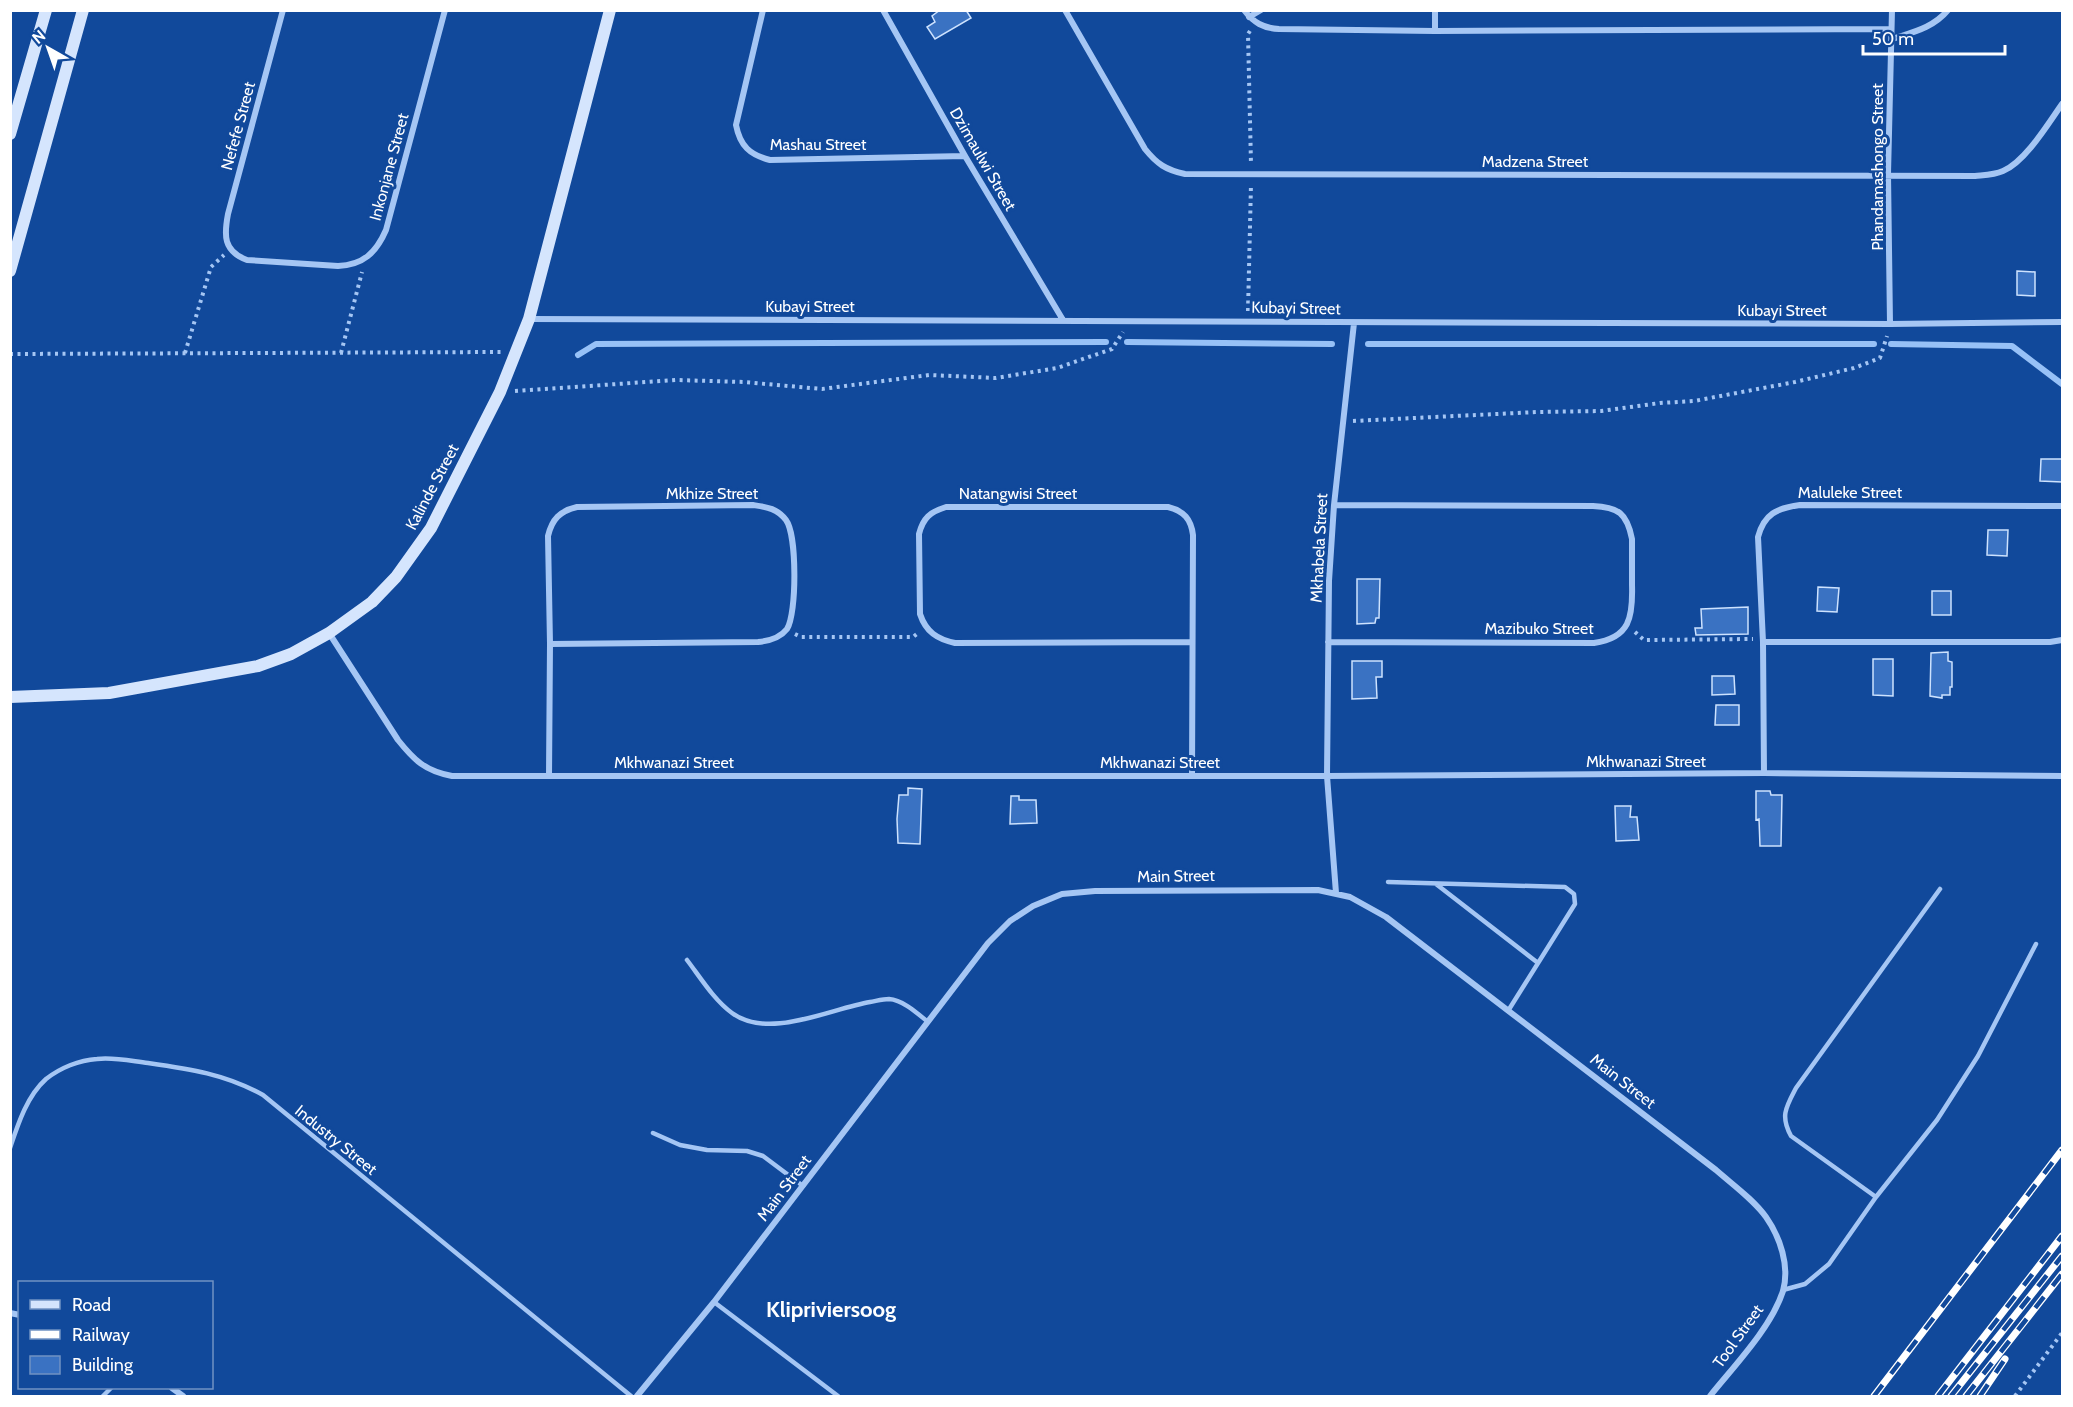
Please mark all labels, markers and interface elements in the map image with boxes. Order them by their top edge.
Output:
north arrow [18,18,78,78]
scale bar [1863,18,2006,56]
text: N [28,26,49,48]
text: 50 m [1872,28,1914,50]
street label: Nefefe Street [217,79,259,172]
street label: Phandamashongo Street [1868,83,1887,251]
street label: Dzimaulwi Street [946,104,1021,214]
street label: Inkonjane Street [366,111,413,223]
street label: Mashau Street [770,135,867,154]
street label: Madzena Street [1482,152,1589,171]
street label: Kubayi Street [765,297,855,316]
street label: Kubayi Street [1251,298,1342,318]
street label: Kubayi Street [1737,301,1827,320]
street label: Kalinde Street [401,440,463,533]
street label: Maluleke Street [1798,483,1903,502]
street label: Mkhize Street [666,484,759,503]
street label: Natangwisi Street [959,484,1078,503]
street label: Mkhabela Street [1307,492,1331,603]
street label: Mazibuko Street [1484,619,1594,638]
street label: Mkhwanazi Street [1586,752,1707,771]
street label: Mkhwanazi Street [614,753,735,772]
street label: Mkhwanazi Street [1100,753,1221,772]
street label: Main Street [1137,866,1216,886]
street label: Main Street [1587,1050,1660,1113]
street label: Industry Street [291,1101,381,1179]
street label: Main Street [753,1151,815,1225]
legend [18,1281,213,1389]
text: Road [72,1294,111,1316]
district label: Klipriviersoog [766,1296,896,1323]
street label: Tool Street [1709,1300,1768,1371]
text: Railway [72,1324,130,1346]
text: Building [72,1354,134,1376]

